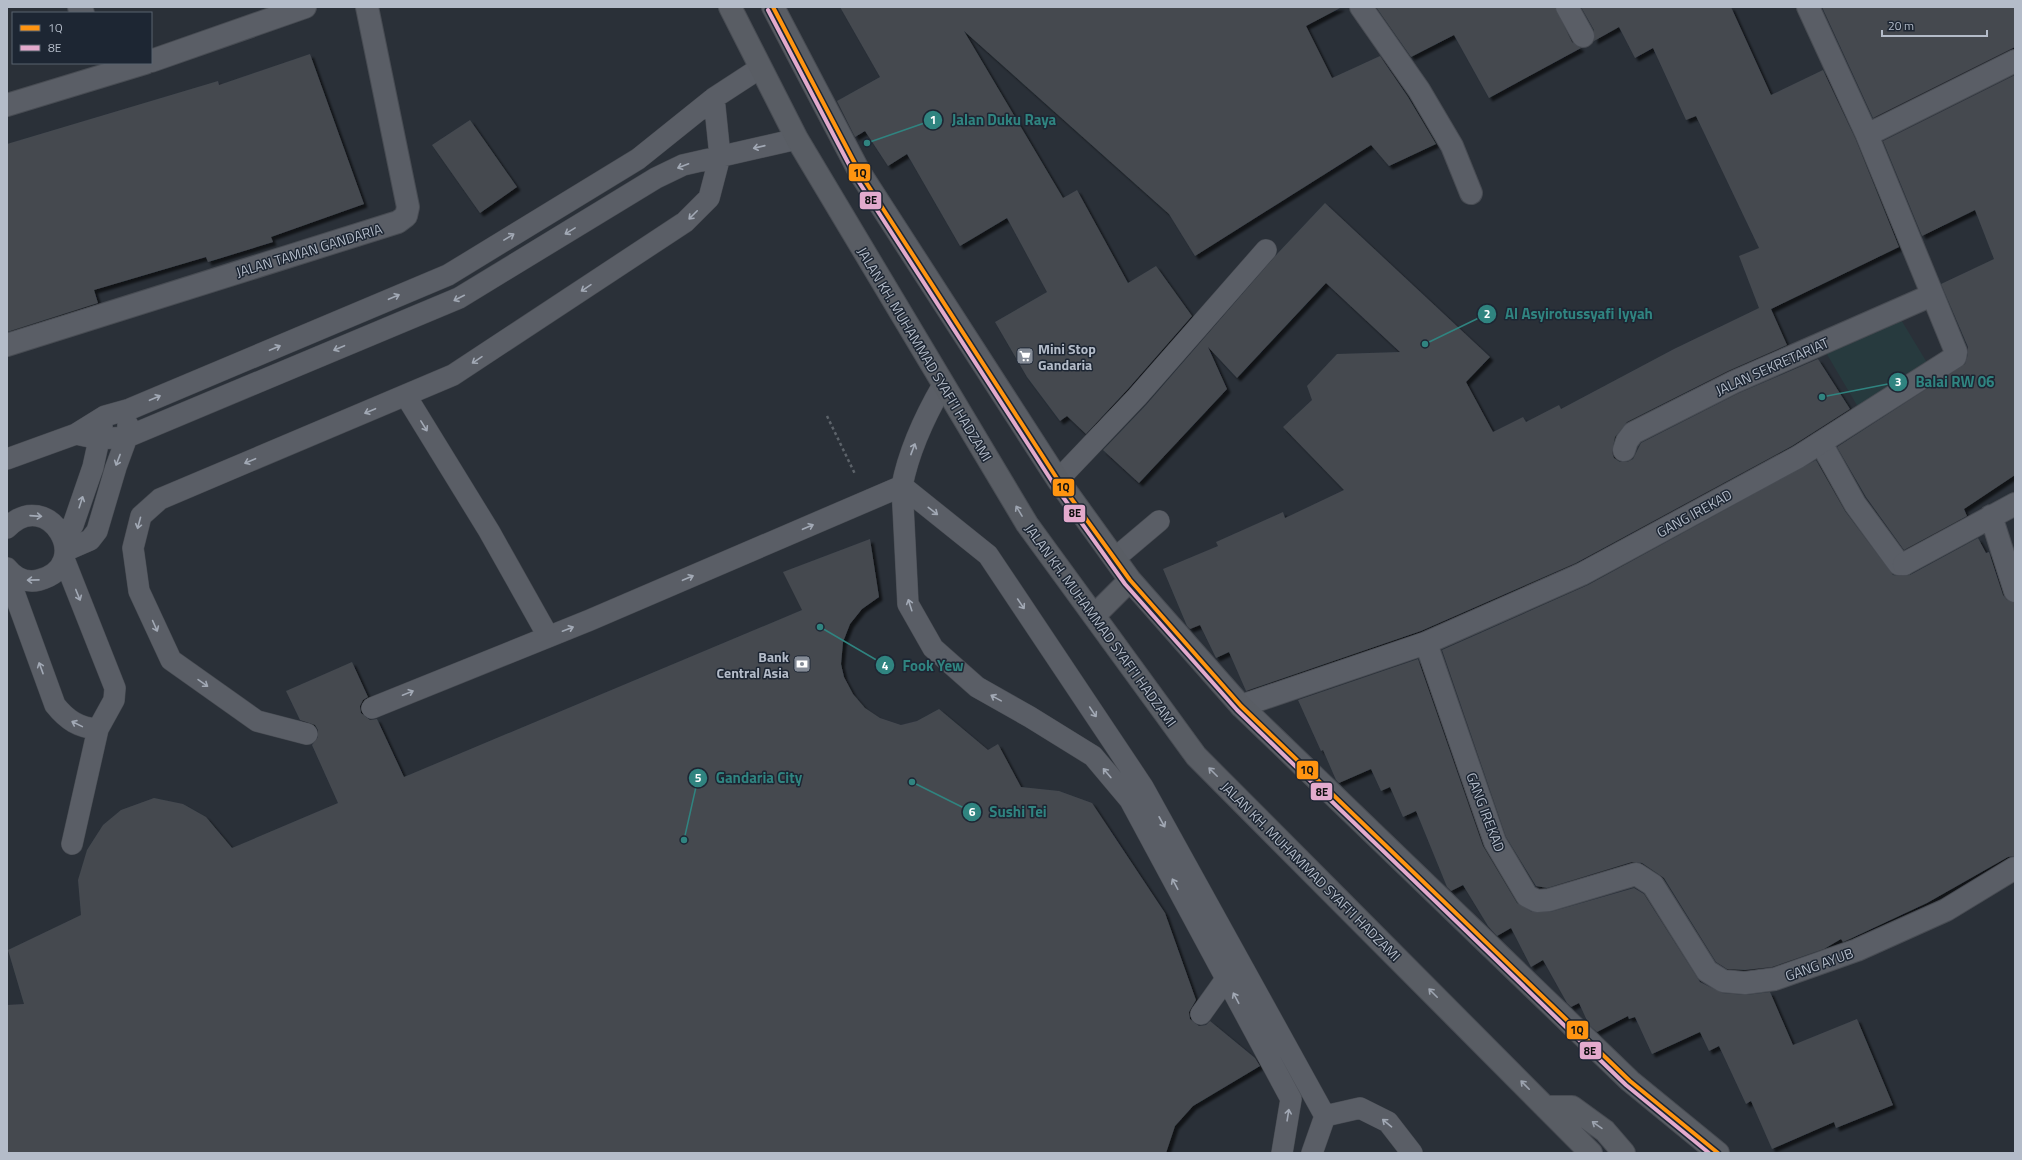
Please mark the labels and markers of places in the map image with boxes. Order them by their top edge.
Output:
callout: Jalan Duku Raya [923,106,1064,133]
callout: Al Asyirotussyafi Iyyah [1477,300,1661,327]
place label: Mini Stop Gandaria [1038,338,1096,375]
supermarket icon: Mini Stop Gandaria [1015,346,1035,366]
callout: Balai RW 06 [1888,368,2003,395]
place label: Bank Central Asia [717,646,790,683]
callout: Fook Yew [875,652,972,679]
bank icon: Bank Central Asia [792,654,812,674]
callout: Gandaria City [688,764,810,791]
callout: Sushi Tei [962,798,1055,825]

